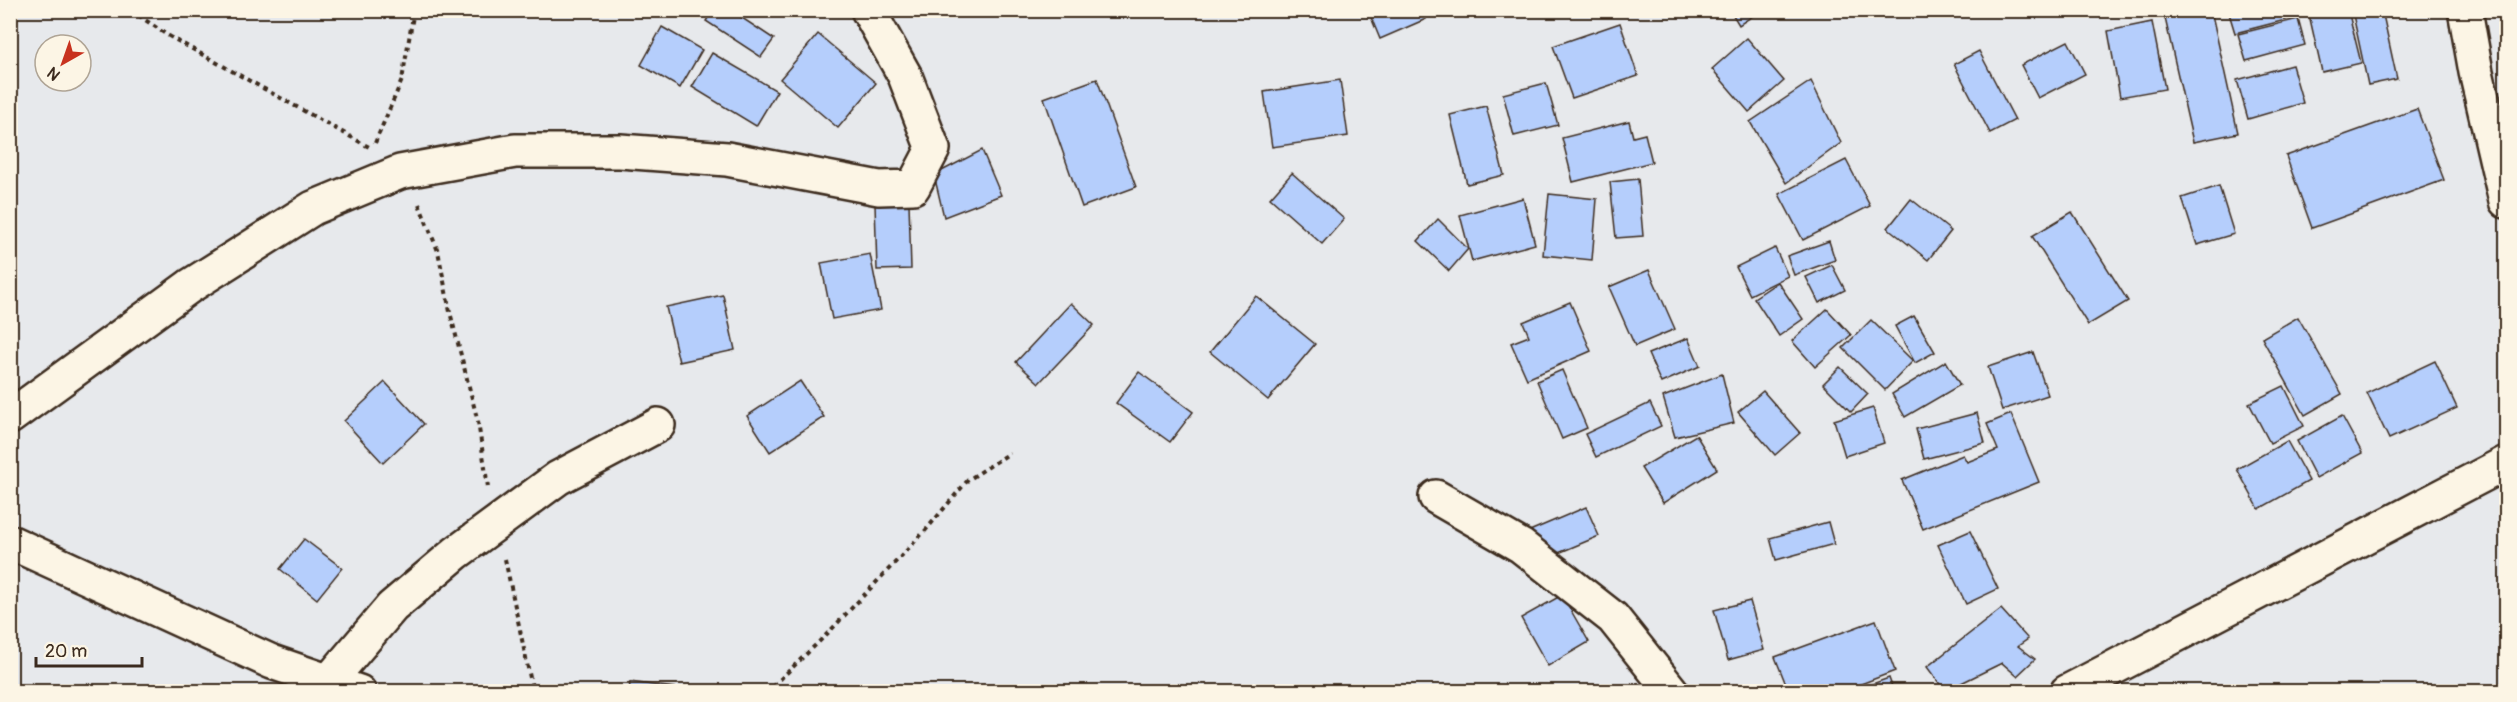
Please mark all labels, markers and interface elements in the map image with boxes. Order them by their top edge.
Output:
north arrow [33,33,93,93]
text: N [43,62,65,85]
scale bar [36,630,142,668]
text: 20 m [45,640,87,663]

